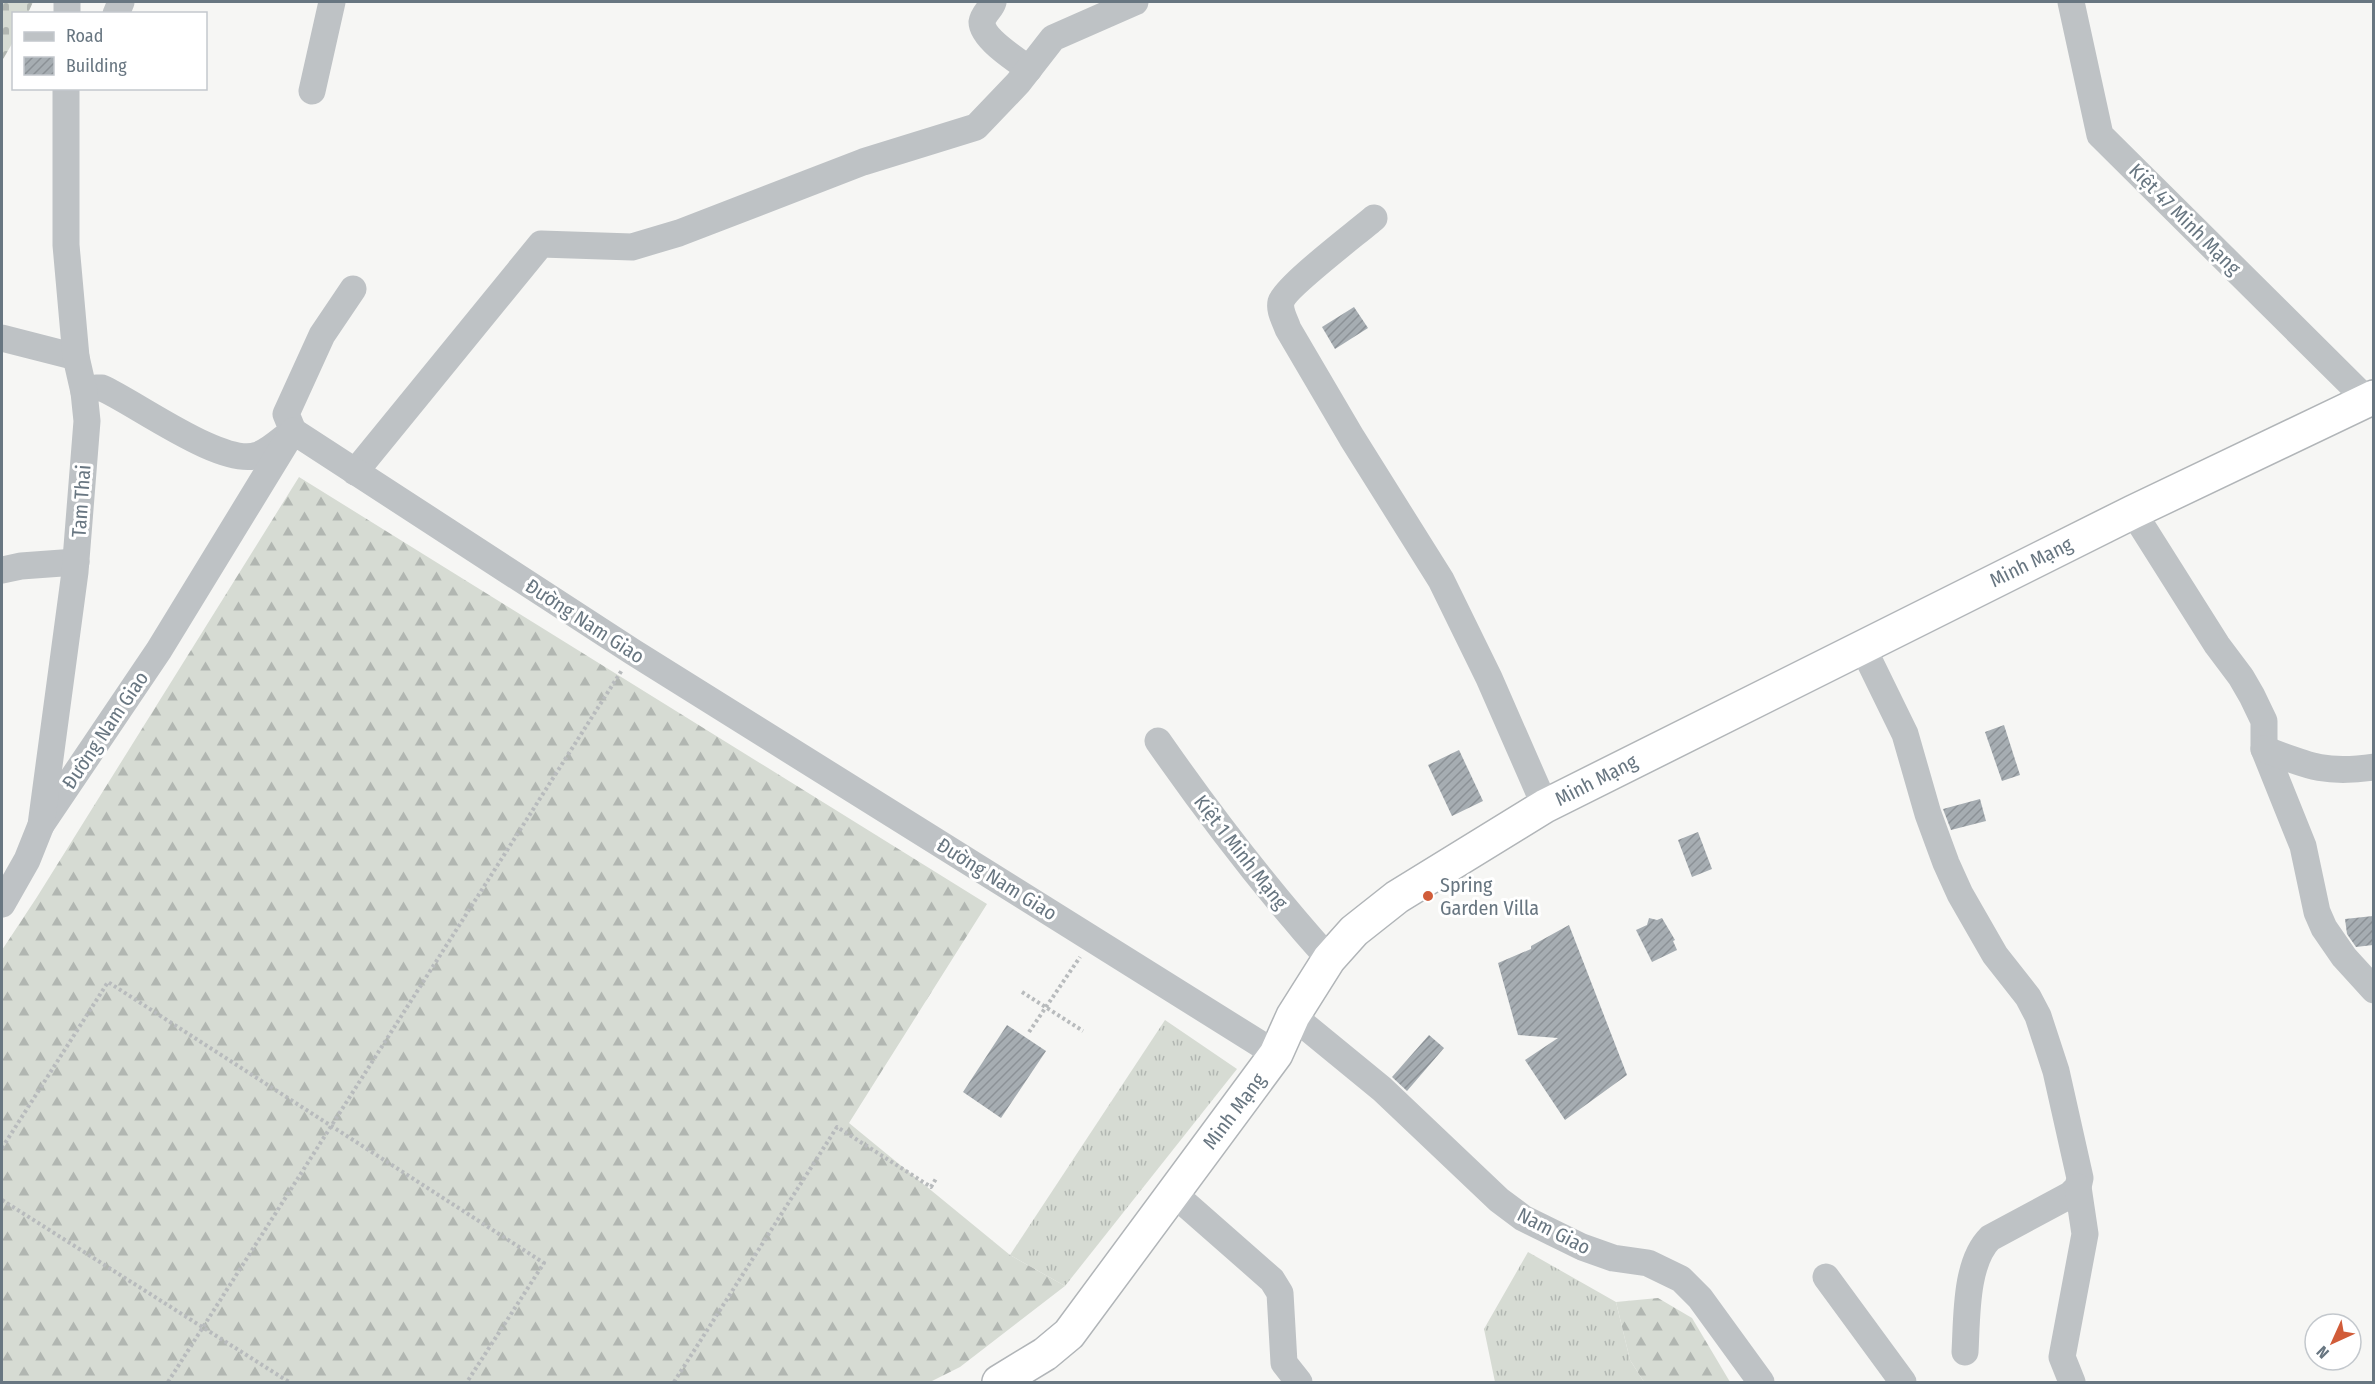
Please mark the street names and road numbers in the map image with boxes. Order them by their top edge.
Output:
street label: Kiệt 47 Minh Mạng [2124,158,2246,280]
street label: Tam Thai [66,464,96,538]
street label: Minh Mạng [1986,531,2077,592]
street label: Đường Nam Giao [521,574,649,668]
street label: Đường Nam Giao [57,667,153,793]
street label: Minh Mạng [1551,749,1642,811]
street label: Kiệt 1 Minh Mạng [1189,790,1293,914]
street label: Đường Nam Giao [933,833,1061,925]
street label: Minh Mạng [1198,1068,1271,1154]
street label: Nam Giao [1513,1202,1595,1260]

